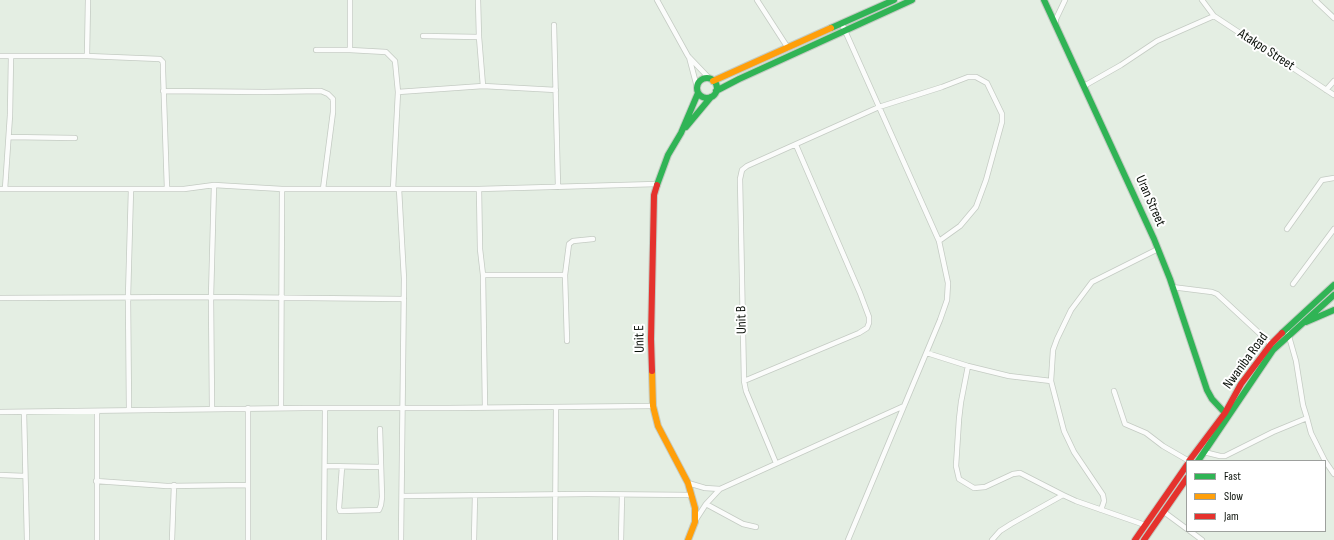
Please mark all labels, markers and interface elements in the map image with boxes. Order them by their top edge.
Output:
street label: Atakpo Street [1234,25,1298,75]
street label: Uran Street [1131,173,1169,229]
street label: Unit B [733,306,751,334]
street label: Unit E [631,325,649,353]
street label: Nwaniba Road [1220,330,1272,392]
legend [1186,460,1326,532]
text: Fast [1224,469,1241,484]
text: Slow [1224,489,1243,504]
text: Jam [1224,509,1239,524]

